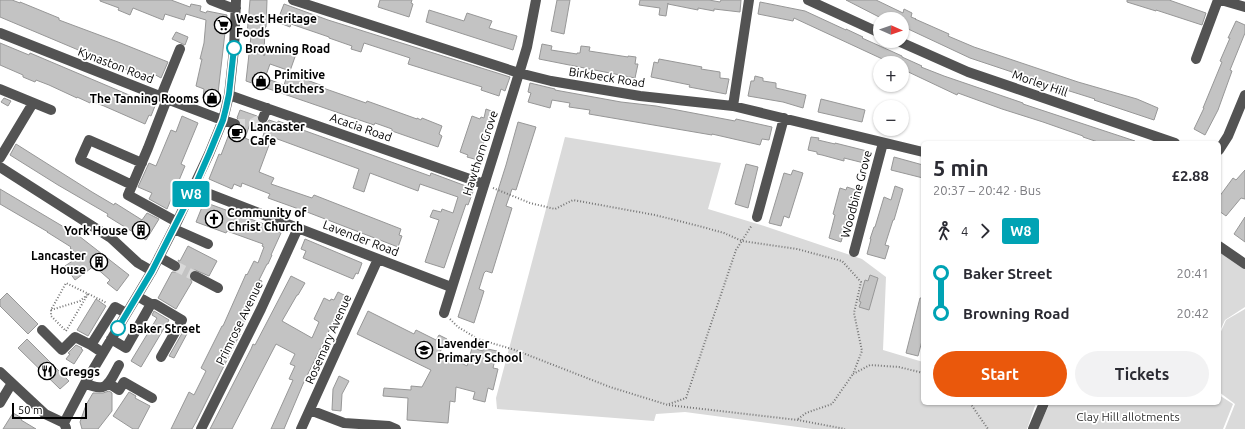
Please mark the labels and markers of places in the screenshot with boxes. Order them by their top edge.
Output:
place label: West Heritage Foods [236,12,317,39]
supermarket icon: West Heritage Foods [213,15,233,35]
marker: Browning Road [226,40,242,56]
place label: Browning Road [245,42,330,55]
place label: Primitive Butchers [274,68,325,95]
shop icon: Primitive Butchers [251,71,271,91]
shop icon: The Tanning Rooms [202,88,222,108]
place label: The Tanning Rooms [90,92,199,105]
place label: Lancaster Cafe [250,120,305,147]
cafe icon: Lancaster Cafe [227,123,247,143]
place label: Community of Christ Church [227,206,308,233]
church icon: Community of Christ Church [204,209,224,229]
building icon: York House [131,220,151,240]
place label: York House [64,224,128,237]
place label: Lancaster House [31,249,86,276]
building icon: Lancaster House [89,252,109,272]
marker: Baker Street [110,320,126,336]
place label: Baker Street [129,322,200,335]
place label: Lavender Primary School [437,337,522,364]
school or university icon: Lavender Primary School [414,340,434,360]
restaurant icon: Greggs [37,361,57,381]
place label: Greggs [60,365,100,378]

